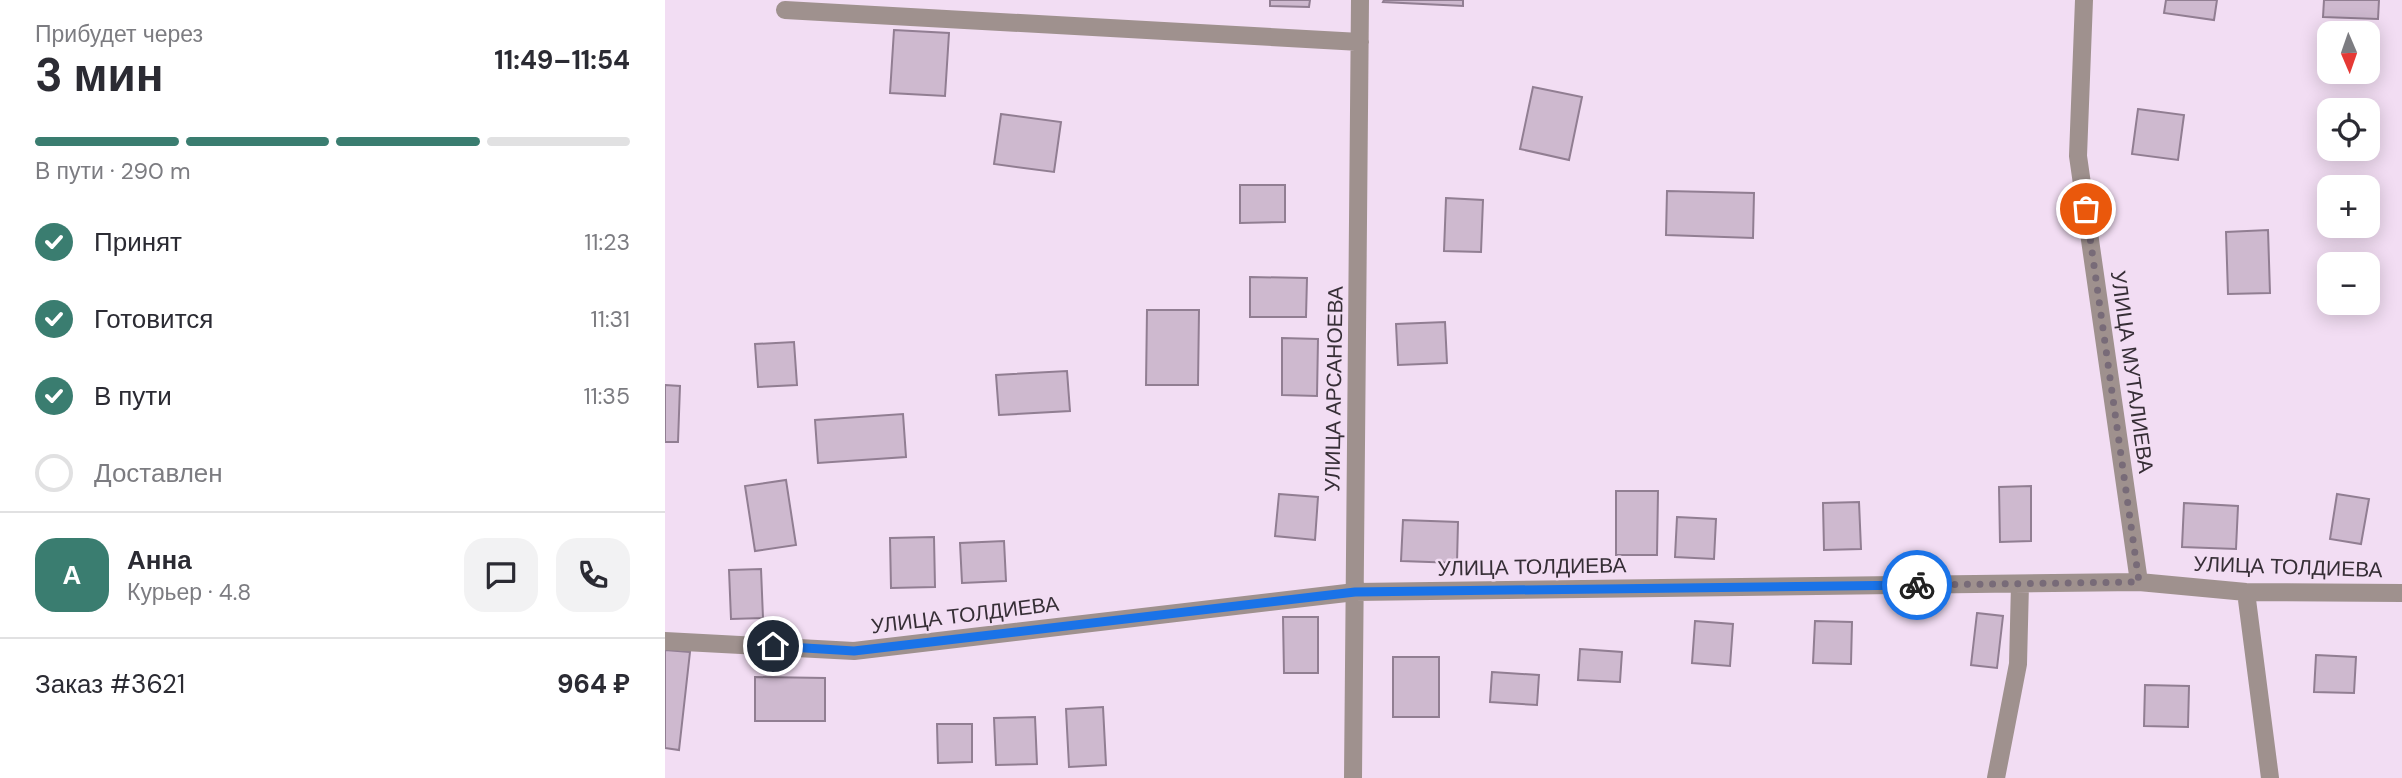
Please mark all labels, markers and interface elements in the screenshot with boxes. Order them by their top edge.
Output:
text: Прибудет через [35,19,203,49]
north arrow [2317,21,2380,84]
map controls [2317,21,2380,315]
text: 11:49–11:54 [494,43,630,77]
text: 3 мин [35,45,164,105]
button: locate [2317,98,2380,161]
text: В пути · 290 m [35,156,190,186]
button: + [2317,175,2380,238]
pin [2056,179,2116,239]
icon: bag [2067,190,2105,228]
icon: check [35,223,73,261]
text: Принят [94,225,182,259]
text: 11:23 [584,227,630,257]
button: − [2317,252,2380,315]
street label: УЛИЦА МУТАЛИЕВА [2104,269,2160,475]
street label: УЛИЦА АРСАНОЕВА [1318,286,1350,492]
icon: check [35,300,73,338]
text: Готовится [94,302,213,336]
text: 11:31 [591,304,630,334]
icon: check [35,377,73,415]
text: В пути [94,379,172,413]
text: 11:35 [583,381,630,411]
text: Доставлен [94,456,223,490]
button: chat [464,538,538,612]
button: phone [556,538,630,612]
text: Анна [127,543,192,577]
courier [1882,550,1952,620]
street label: УЛИЦА ТОЛДИЕВА [2193,550,2383,584]
street label: УЛИЦА ТОЛДИЕВА [1437,551,1627,583]
text: А [63,558,81,592]
icon: bike [1898,566,1936,604]
text: Курьер · 4.8 [127,577,251,607]
street label: УЛИЦА ТОЛДИЕВА [869,590,1061,640]
pin [743,616,803,676]
icon: home [754,627,792,665]
text: Заказ #3621 [35,667,185,701]
text: 964 ₽ [557,667,630,701]

